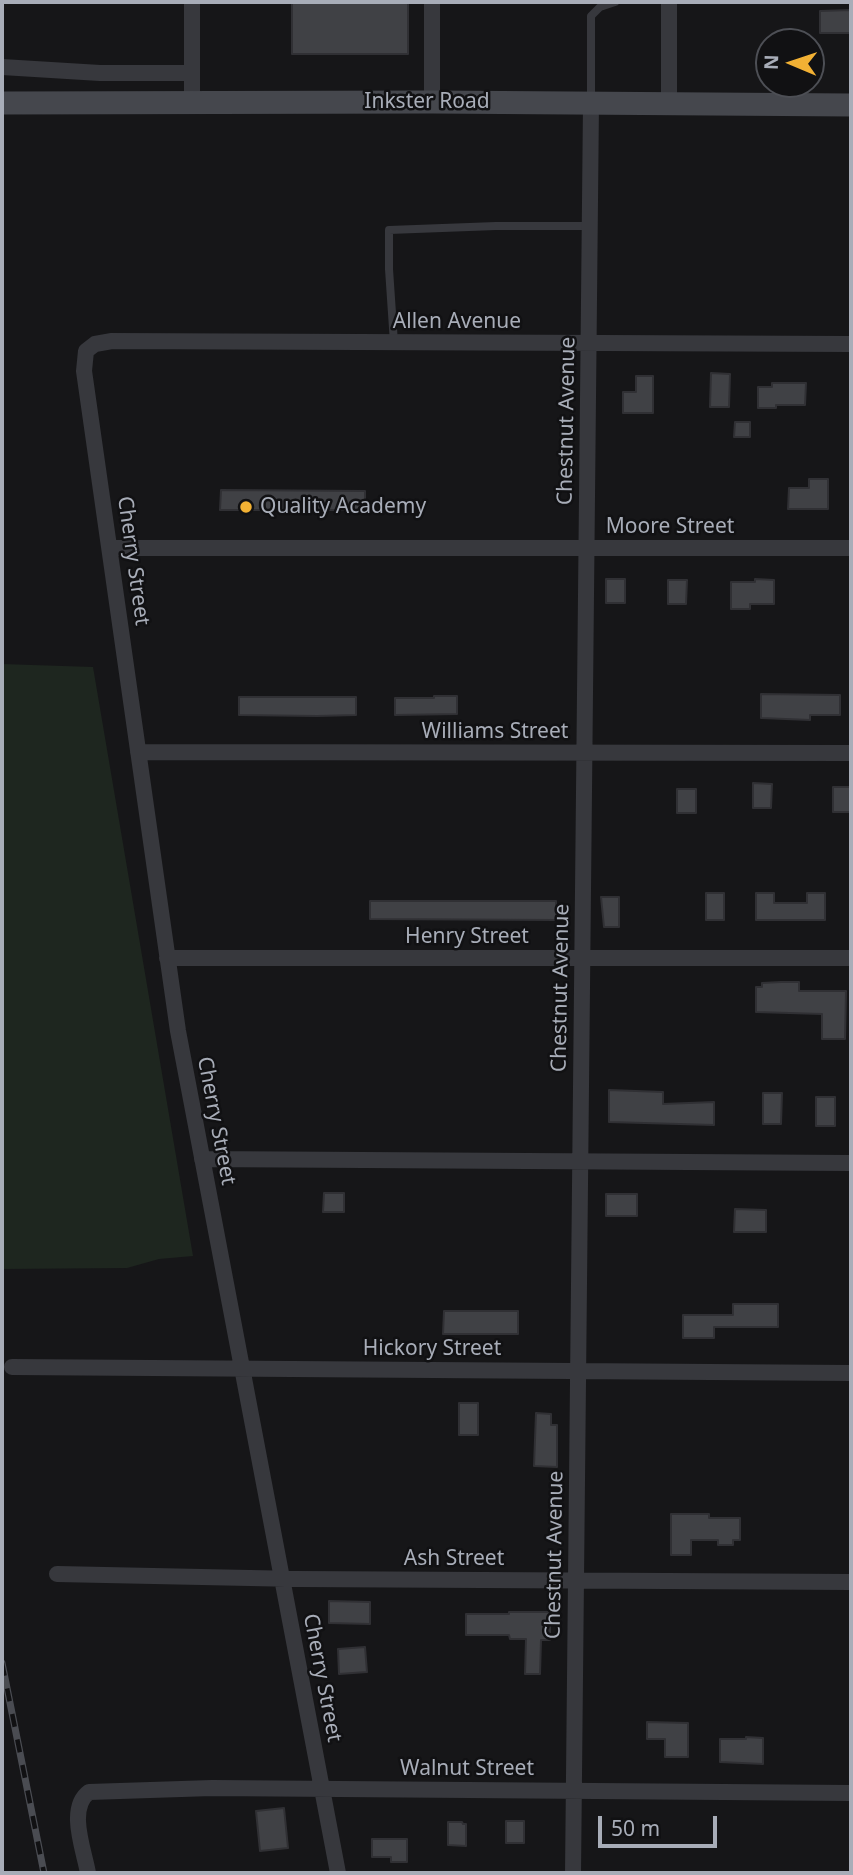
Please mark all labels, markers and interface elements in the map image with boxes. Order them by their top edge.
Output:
north arrow [755,28,825,98]
text: N [758,54,784,71]
street label: Inkster Road [364,89,490,115]
street label: Allen Avenue [393,309,521,335]
street label: Chestnut Avenue [553,337,581,505]
place label: Quality Academy [260,494,426,520]
street label: Cherry Street [111,495,155,627]
marker: Quality Academy [238,499,254,515]
street label: Moore Street [606,514,734,540]
street label: Williams Street [422,719,568,745]
street label: Chestnut Avenue [547,904,575,1072]
street label: Henry Street [405,924,529,950]
street label: Cherry Street [191,1055,241,1187]
street label: Hickory Street [363,1336,501,1362]
street label: Chestnut Avenue [541,1471,569,1639]
street label: Ash Street [404,1546,504,1572]
street label: Cherry Street [297,1612,347,1744]
street label: Walnut Street [400,1756,534,1782]
scale bar [601,1801,720,1845]
text: 50 m [611,1814,660,1842]

